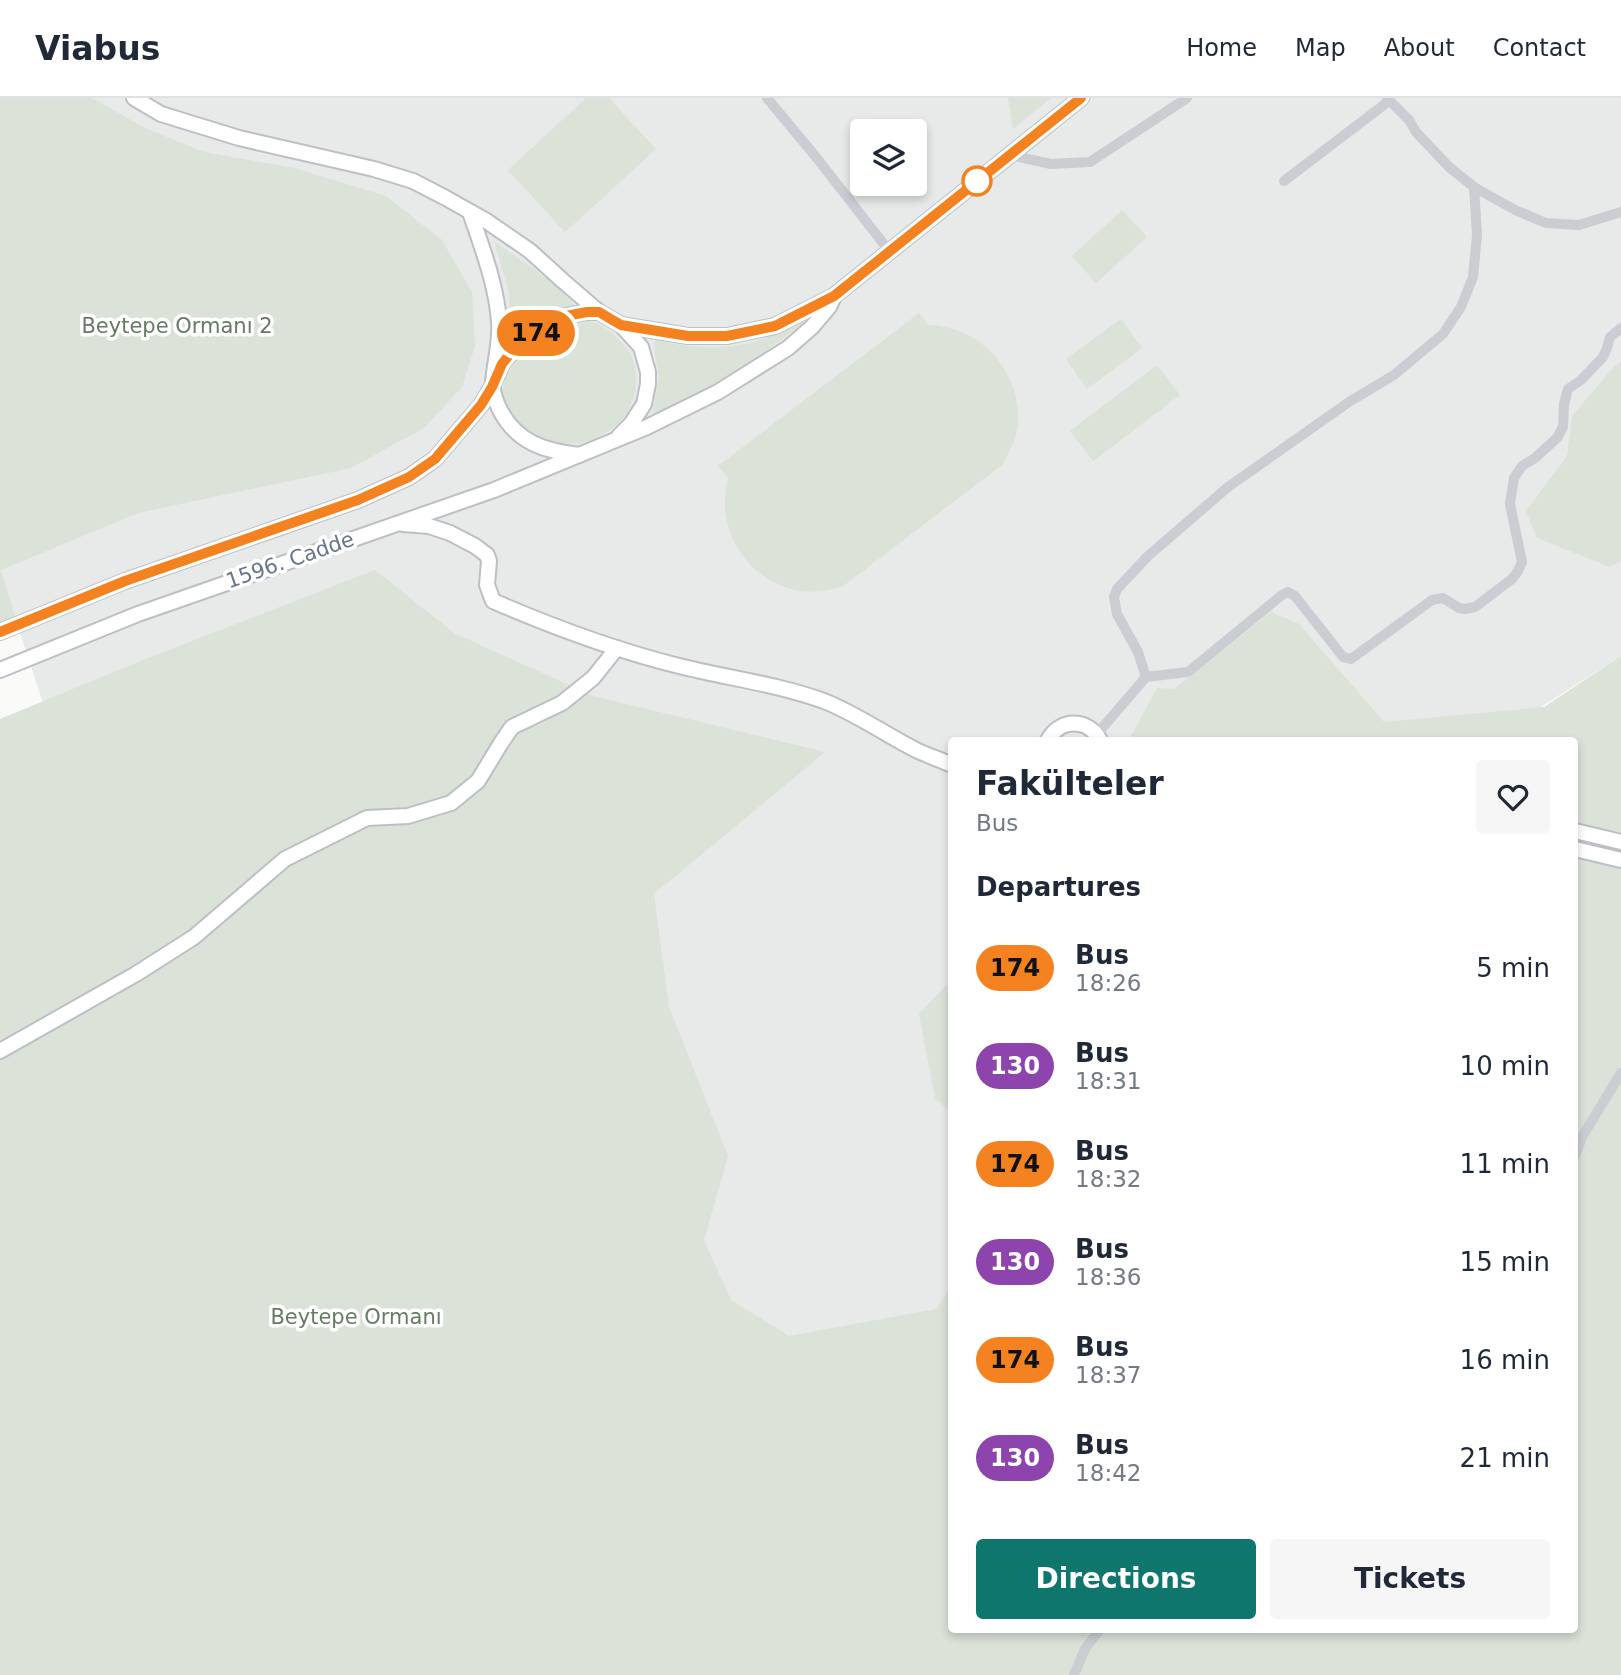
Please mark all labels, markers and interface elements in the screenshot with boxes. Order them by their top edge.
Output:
text: Viabus [35,29,160,68]
text: Home [1186,34,1257,62]
text: Map [1295,34,1346,62]
text: About [1384,34,1455,62]
text: Contact [1493,34,1586,62]
map controls [850,119,927,196]
button: layers [850,119,927,196]
unlabelled marker [962,166,992,196]
line badge: 174 [496,310,576,356]
park label: Beytepe Ormanı 2 [81,314,273,338]
text: 174 [511,319,561,347]
street label: 1596. Cadde [223,527,357,593]
button: heart [1476,760,1550,834]
text: Fakülteler [976,764,1164,803]
text: Bus [976,810,1018,836]
text: Departures [976,872,1141,902]
text: Bus [1075,940,1129,970]
text: 5 min [1476,953,1550,983]
text: 174 [990,954,1040,982]
text: 18:26 [1075,970,1141,996]
text: Bus [1075,1038,1129,1068]
text: 10 min [1460,1051,1550,1081]
text: 130 [990,1052,1040,1080]
text: 18:31 [1075,1068,1141,1094]
text: Bus [1075,1136,1129,1166]
text: 11 min [1460,1149,1550,1179]
text: 174 [990,1150,1040,1178]
text: 18:32 [1075,1166,1141,1192]
text: Bus [1075,1234,1129,1264]
text: 15 min [1460,1247,1550,1277]
text: 130 [990,1248,1040,1276]
text: 18:36 [1075,1264,1141,1290]
park label: Beytepe Ormanı [270,1305,442,1329]
text: Bus [1075,1332,1129,1362]
text: 16 min [1460,1345,1550,1375]
text: 174 [990,1346,1040,1374]
text: 18:37 [1075,1362,1141,1388]
text: Bus [1075,1430,1129,1460]
text: 21 min [1460,1443,1550,1473]
text: 130 [990,1444,1040,1472]
text: 18:42 [1075,1460,1141,1486]
button: Directions [976,1539,1256,1619]
button: Tickets [1270,1539,1550,1619]

